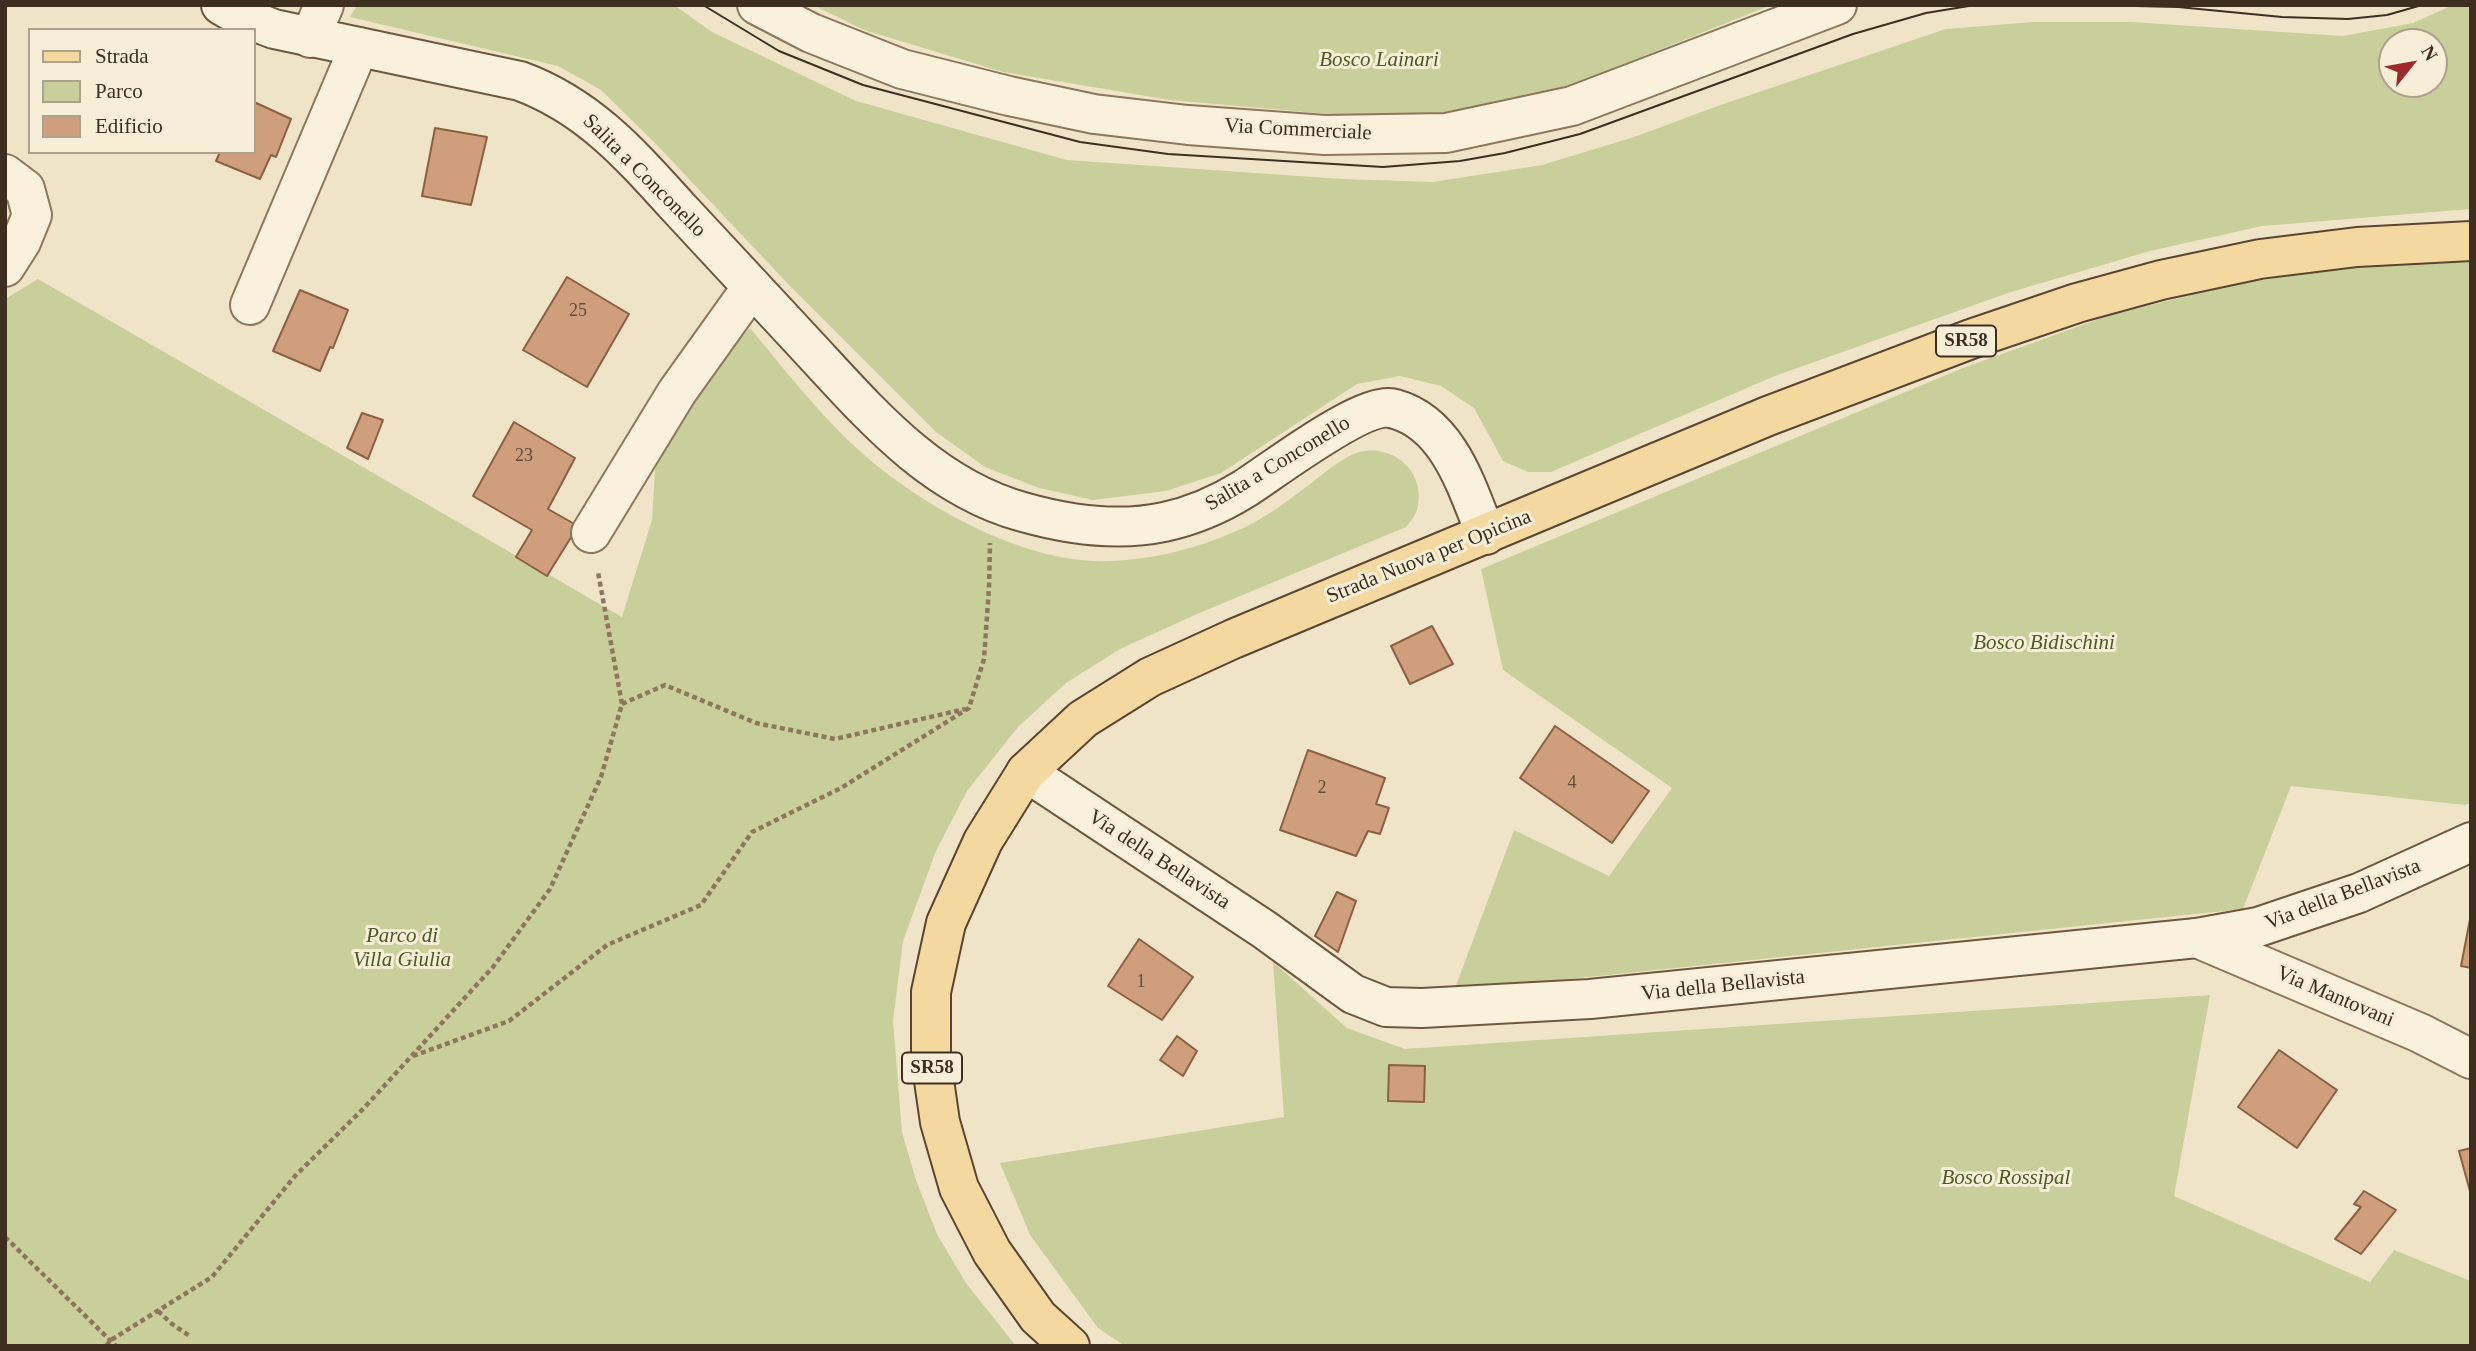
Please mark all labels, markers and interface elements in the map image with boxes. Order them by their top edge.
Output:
legend [28,28,256,154]
north arrow [2378,28,2448,98]
text: N [2417,42,2442,64]
text: Strada [95,44,149,68]
park label: Bosco Lainari [1319,47,1439,73]
text: Parco [95,79,143,103]
street label: Salita a Conconello [577,109,711,243]
text: Edificio [95,114,163,138]
street label: Via Commerciale [1224,114,1372,146]
house number: 25 [569,300,587,322]
road number: SR58 [1936,326,1996,356]
street label: Salita a Conconello [1201,411,1355,517]
house number: 23 [515,445,533,467]
street label: Strada Nuova per Opicina [1323,504,1535,610]
park label: Bosco Bidischini [1973,630,2115,656]
house number: 4 [1568,772,1576,794]
house number: 2 [1318,777,1326,799]
street label: Via della Bellavista [1083,805,1235,915]
street label: Via della Bellavista [2262,854,2424,936]
park label: Parco di Villa Giulia [353,923,451,973]
street label: Via Mantovani [2272,961,2398,1033]
street label: Via della Bellavista [1640,965,1806,1007]
house number: 1 [1136,971,1146,993]
road number: SR58 [902,1052,962,1084]
park label: Bosco Rossipal [1942,1165,2070,1191]

